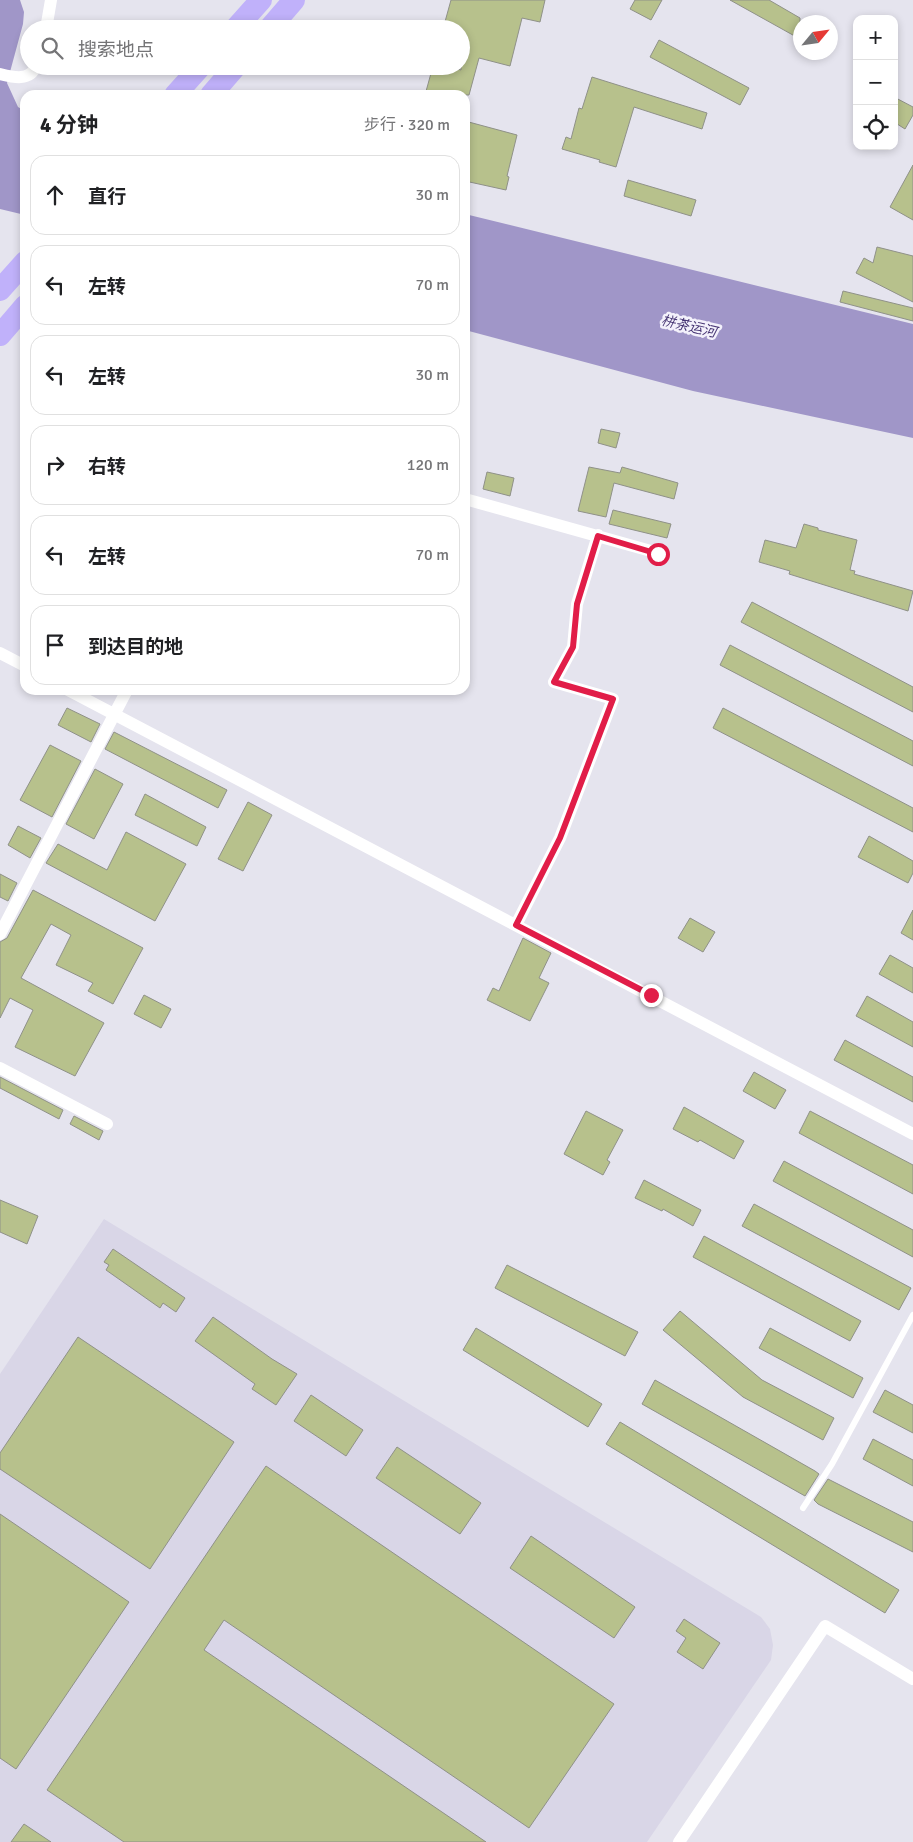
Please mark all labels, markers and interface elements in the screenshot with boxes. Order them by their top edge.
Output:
north arrow [793,15,838,60]
map controls [853,15,898,150]
button: + [853,15,898,60]
search box [20,20,470,75]
icon: search [38,34,66,62]
text: 搜索地点 [78,38,154,62]
button: − [853,60,898,105]
button: locate [853,105,898,150]
text: 4 分钟 [40,112,98,138]
text: 步行 · 320 m [364,115,450,135]
icon: ahead [41,181,69,209]
text: 直行 [88,185,126,209]
text: 30 m [415,185,449,205]
icon: left [41,271,69,299]
text: 左转 [88,275,126,299]
text: 70 m [415,275,449,295]
water label: 栟茶运河 [660,312,721,342]
icon: left [41,361,69,389]
text: 左转 [88,365,126,389]
text: 30 m [415,365,449,385]
icon: right [41,451,69,479]
text: 右转 [88,455,126,479]
text: 120 m [407,455,449,475]
icon: left [41,541,69,569]
route start [647,543,670,566]
text: 左转 [88,545,126,569]
text: 70 m [415,545,449,565]
icon: arrive [41,631,69,659]
text: 到达目的地 [88,635,183,659]
route end [640,984,663,1007]

